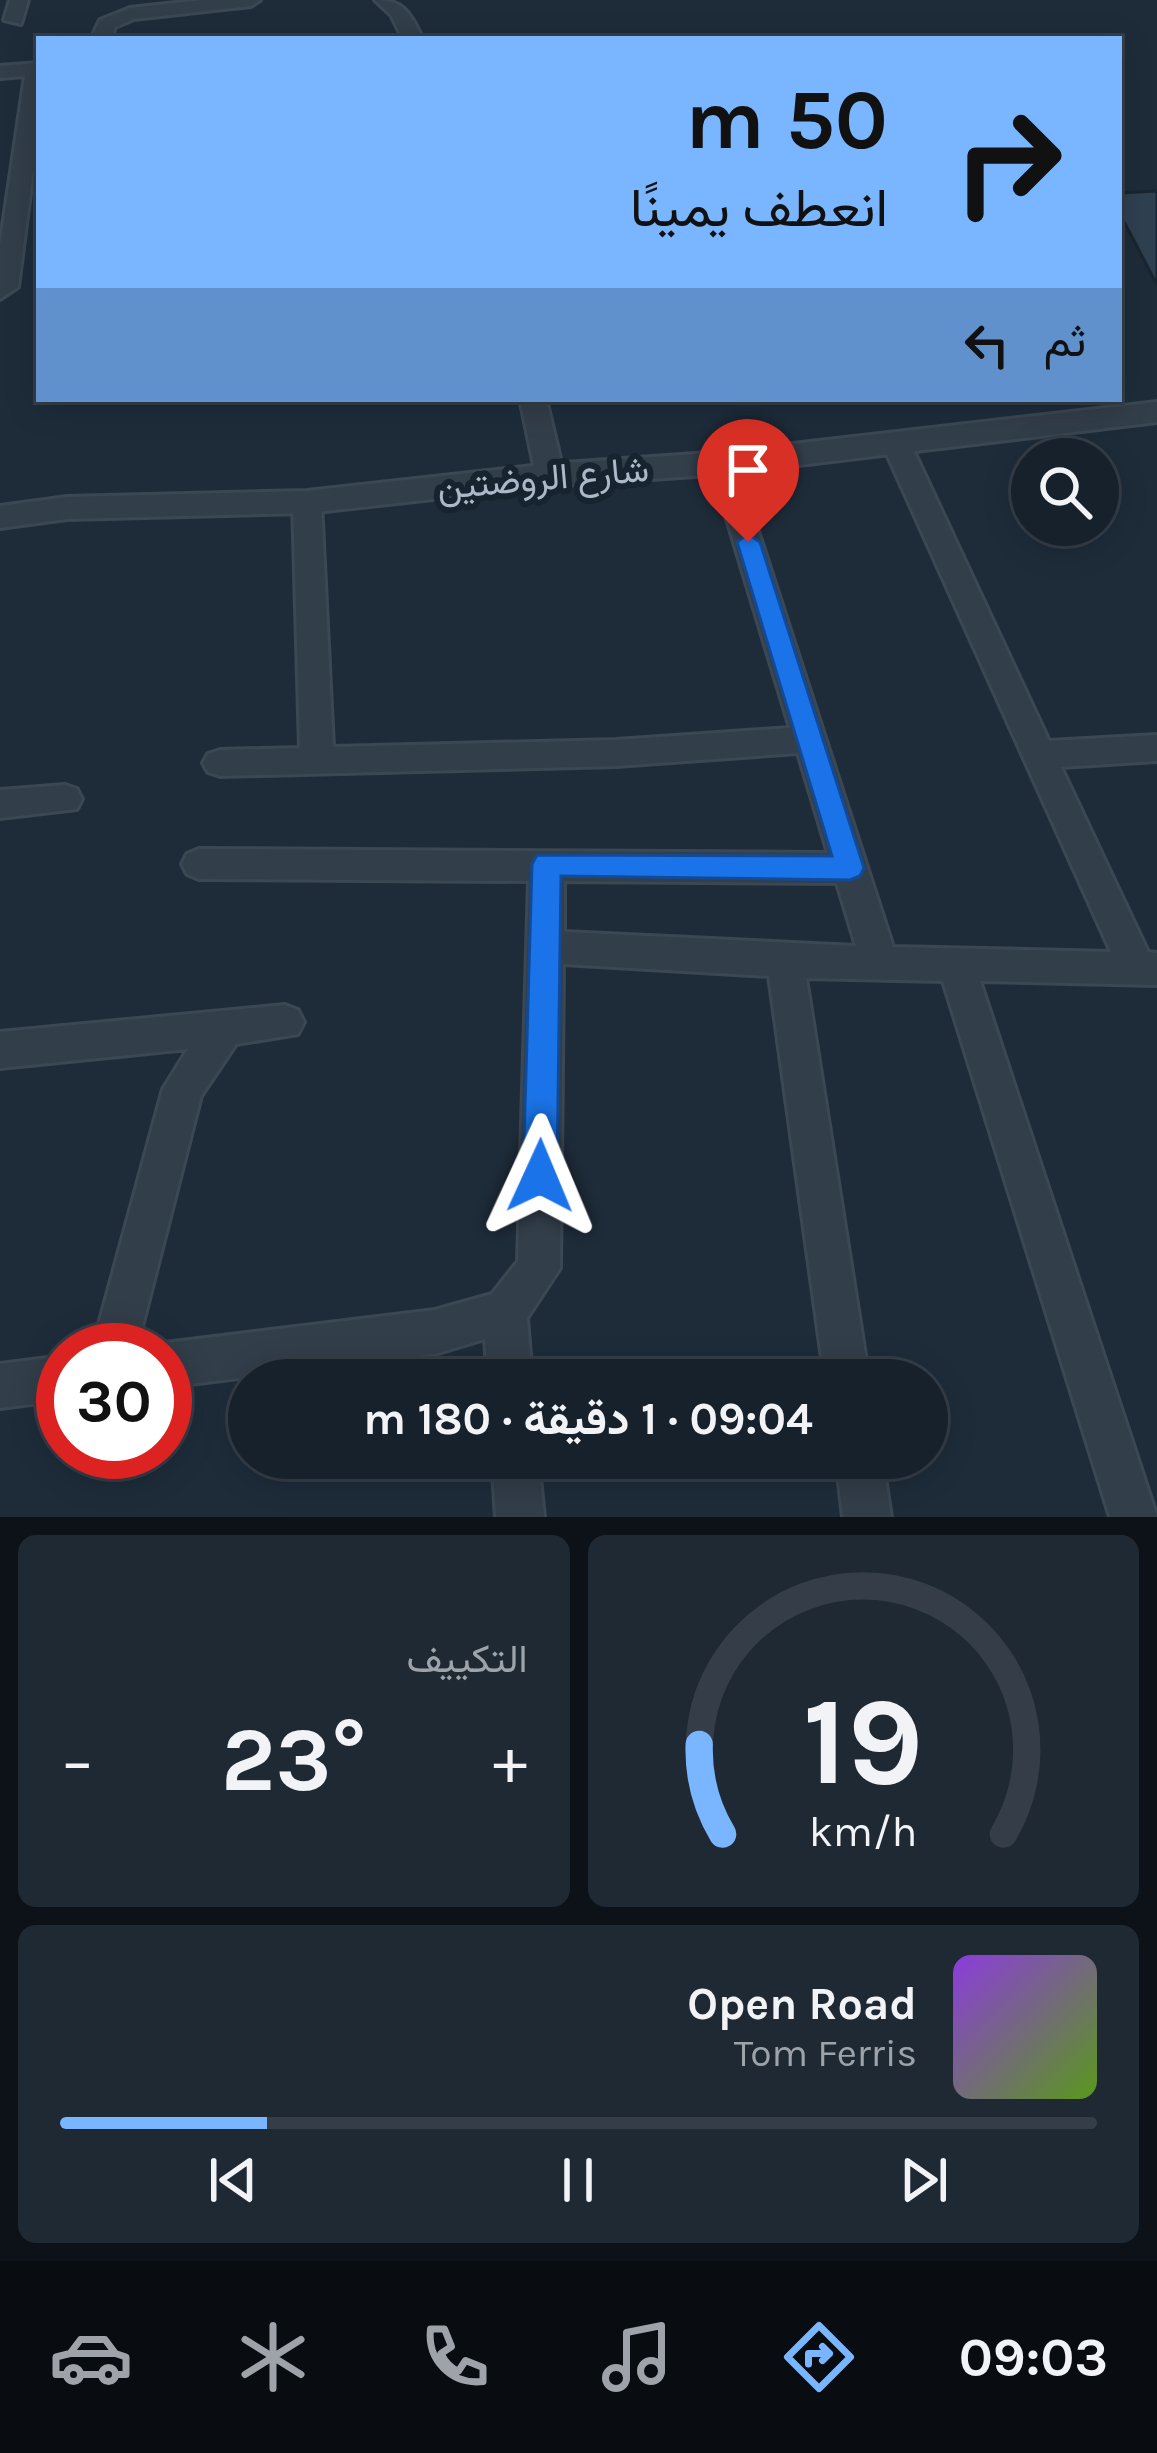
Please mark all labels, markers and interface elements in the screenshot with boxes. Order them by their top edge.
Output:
text: 50 m [685,71,888,169]
icon: right [930,84,1086,240]
text: انعطف يمينًا [630,176,888,240]
icon: left [954,312,1020,378]
text: ثم [1044,315,1086,367]
pin [697,419,799,542]
icon: arrive [715,437,781,503]
map controls [1011,438,1119,546]
button: search [1011,438,1119,546]
street label: شارع الروضتين [435,448,651,511]
position arrow [477,1113,603,1239]
speed limit sign: 30 [36,1323,192,1479]
text: 09:04 · 1 دقيقة · 180 m [363,1393,813,1445]
text: التكييف [407,1636,528,1682]
text: 19 [803,1669,924,1814]
text: 23° [221,1707,366,1813]
text: − [60,1722,95,1800]
text: + [493,1722,528,1800]
text: km/h [809,1807,918,1857]
text: Open Road [687,1978,917,2030]
text: Tom Ferris [734,2030,917,2076]
icon: previous [200,2147,266,2213]
icon: pause [545,2147,611,2213]
icon: next [891,2147,957,2213]
icon: car [49,2315,133,2399]
icon: climate [231,2315,315,2399]
icon: phone [413,2315,497,2399]
icon: music [595,2315,679,2399]
icon: directions [777,2315,861,2399]
text: 09:03 [959,2325,1108,2389]

